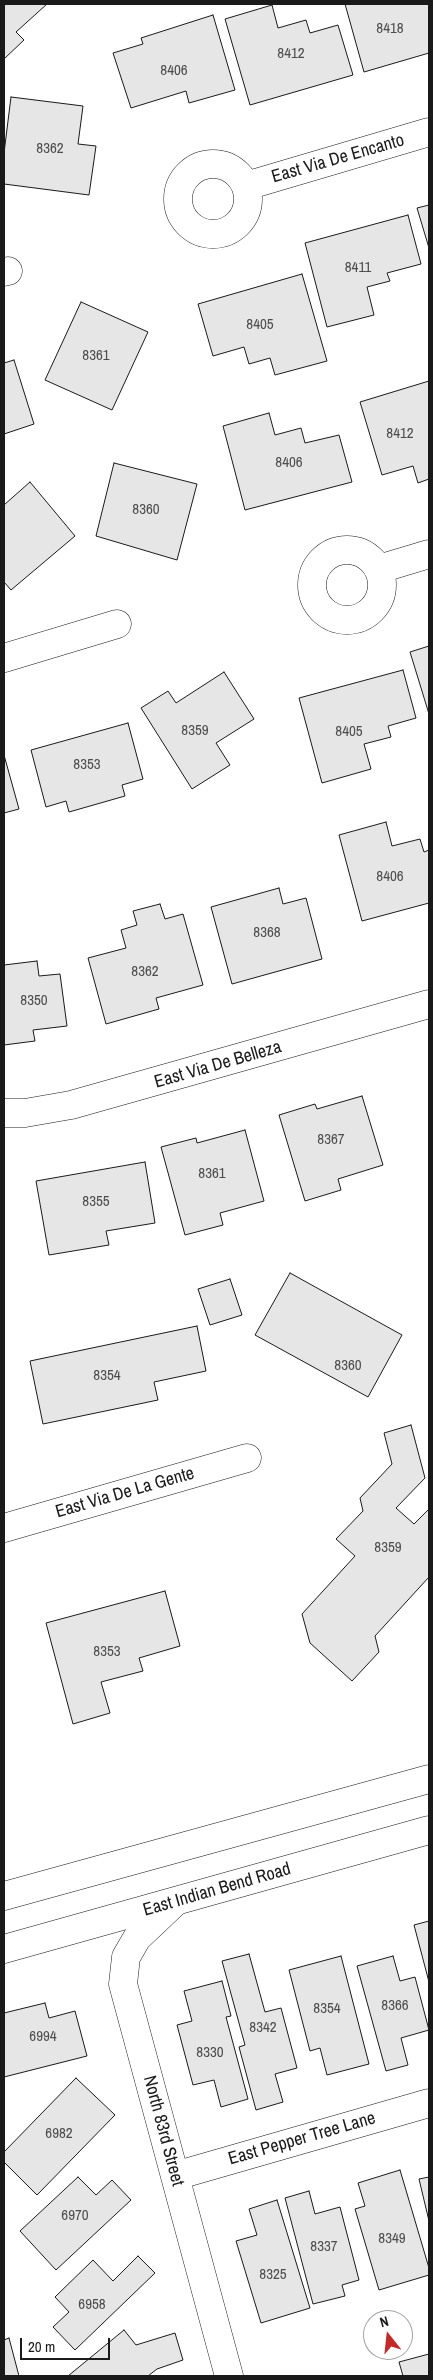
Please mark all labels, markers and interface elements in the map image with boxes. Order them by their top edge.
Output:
house number: 8418 [376,20,404,38]
house number: 8412 [277,45,305,63]
house number: 8406 [160,62,188,80]
street label: East Via De Encanto [269,130,407,188]
house number: 8362 [36,140,64,158]
house number: 8411 [345,259,371,277]
house number: 8405 [246,316,274,334]
house number: 8361 [82,347,110,365]
house number: 8412 [386,425,414,443]
house number: 8406 [275,454,303,472]
house number: 8360 [132,501,160,519]
house number: 8359 [181,722,209,740]
house number: 8405 [335,723,363,741]
house number: 8353 [73,756,101,774]
house number: 8406 [376,868,404,886]
house number: 8368 [253,924,281,942]
house number: 8362 [131,963,159,981]
house number: 8350 [20,992,48,1010]
street label: East Via De Belleza [152,1037,284,1093]
house number: 8367 [317,1131,345,1149]
house number: 8361 [198,1165,226,1183]
house number: 8355 [82,1193,110,1211]
house number: 8360 [334,1357,362,1375]
house number: 8354 [93,1367,121,1385]
street label: East Via De La Gente [53,1463,197,1523]
house number: 8359 [374,1539,402,1557]
house number: 8353 [93,1643,121,1661]
street label: East Indian Bend Road [141,1859,293,1921]
house number: 8366 [381,1997,409,2015]
house number: 8354 [313,2000,341,2018]
house number: 8342 [249,2019,277,2037]
house number: 6994 [29,2028,57,2046]
house number: 8330 [196,2044,224,2062]
street label: North 83rd Street [138,2074,188,2188]
street label: East Pepper Tree Lane [226,2108,378,2170]
house number: 6982 [45,2125,73,2143]
house number: 6970 [61,2207,89,2225]
house number: 8349 [378,2230,406,2248]
house number: 8337 [310,2238,338,2256]
house number: 8325 [259,2266,287,2284]
house number: 6958 [78,2296,106,2314]
north arrow [363,2310,413,2360]
text: N [378,2312,391,2331]
scale bar [22,2328,112,2360]
text: 20 m [28,2336,55,2357]

